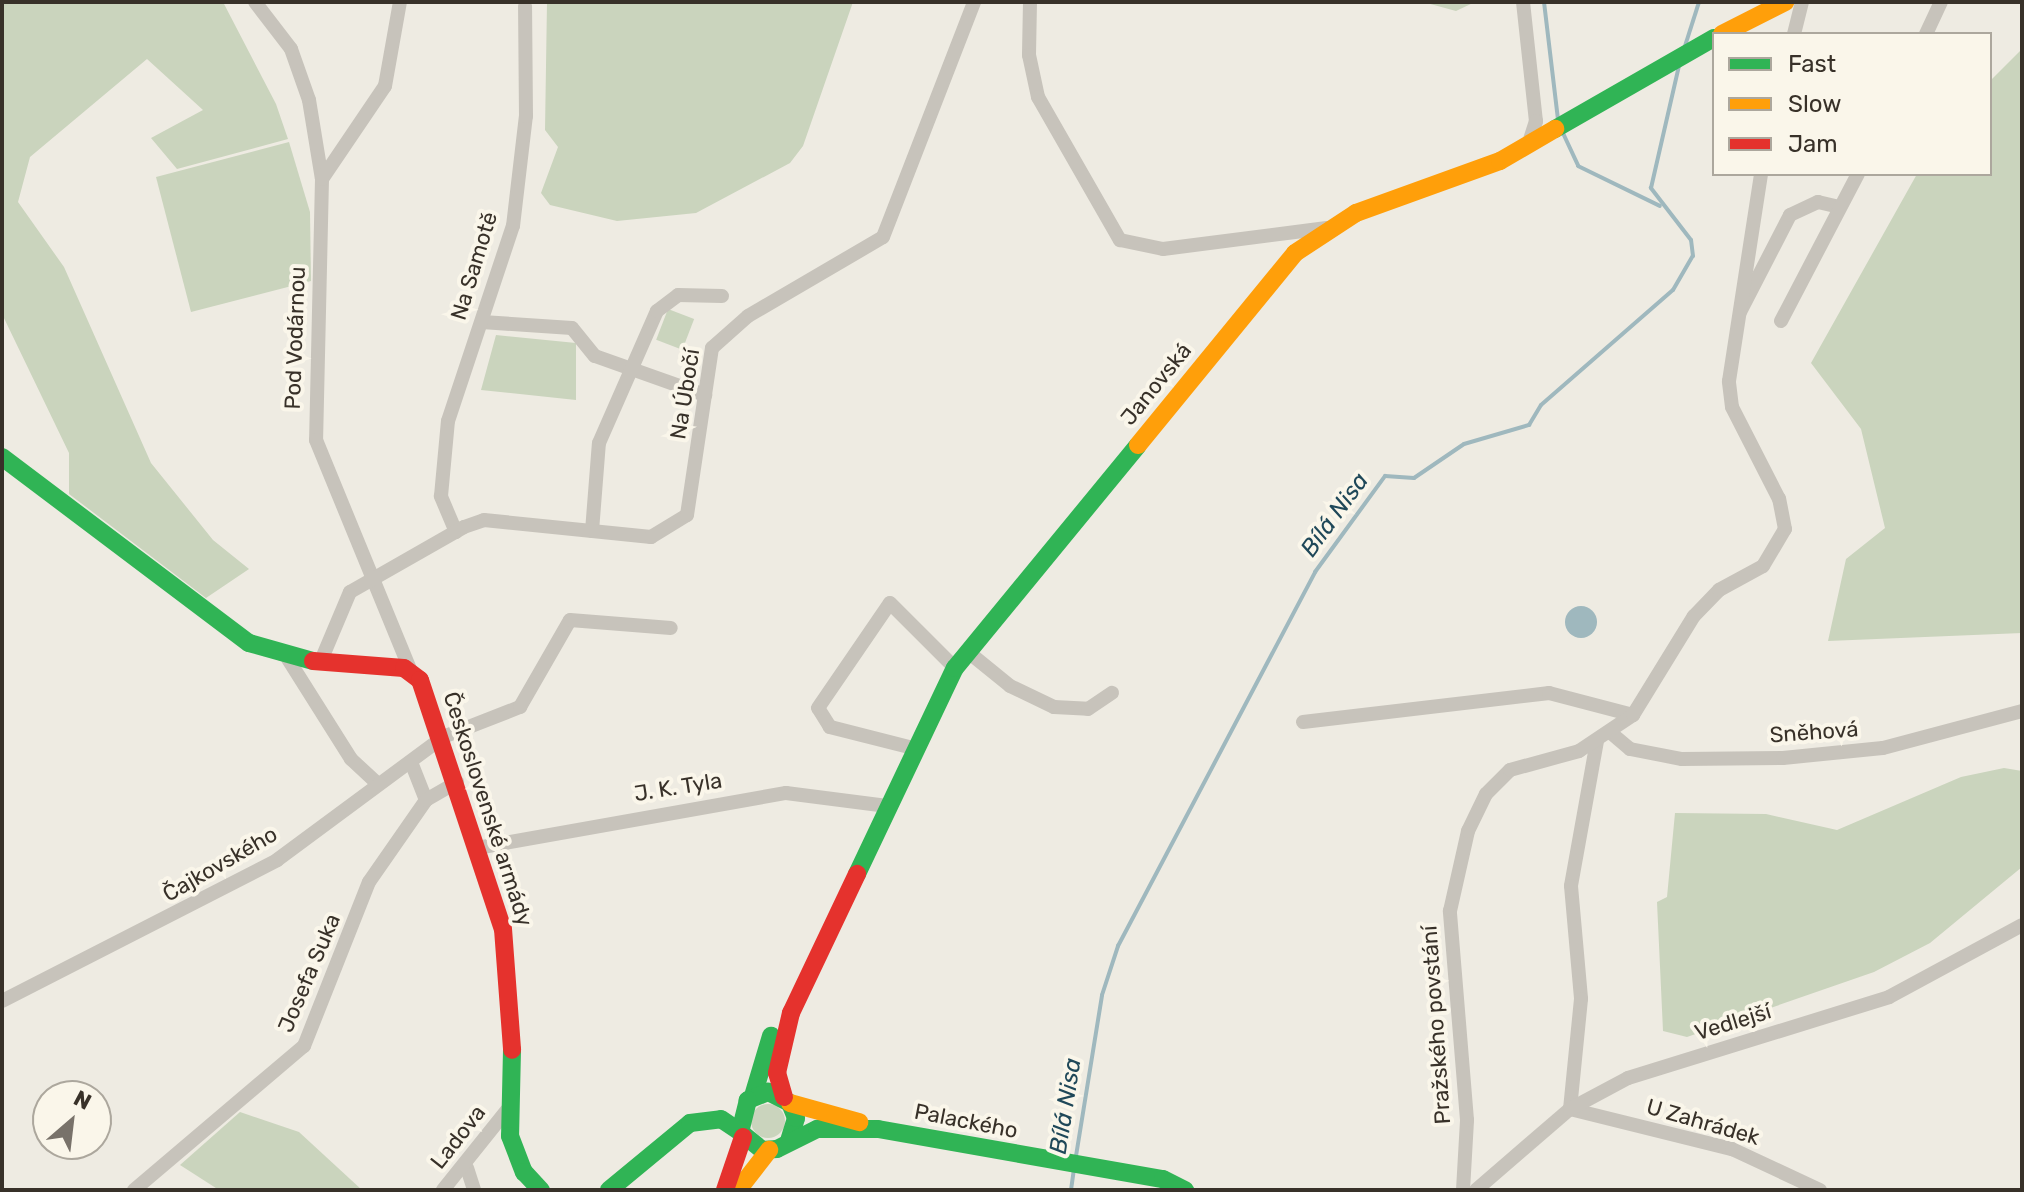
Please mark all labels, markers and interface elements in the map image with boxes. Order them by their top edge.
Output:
legend [1712,32,1992,176]
text: Fast [1788,50,1836,78]
text: Slow [1788,90,1841,118]
text: Jam [1788,130,1838,158]
street label: Na Samotě [445,209,503,323]
street label: Pod Vodárnou [279,266,311,410]
street label: Janovská [1115,338,1197,430]
street label: Na Úbočí [665,347,705,441]
water label: Bílá Nisa [1295,467,1375,563]
street label: Československé armády [438,688,538,930]
street label: Sněhová [1769,716,1859,748]
street label: J. K. Tyla [632,767,724,807]
street label: Čajkovského [158,821,282,907]
street label: Josefa Suka [272,910,346,1036]
street label: Pražského povstání [1416,925,1456,1125]
street label: Vedlejší [1692,998,1774,1046]
water label: Bílá Nisa [1044,1056,1088,1156]
north arrow [32,1080,112,1160]
text: N [69,1084,96,1116]
street label: U Zahrádek [1643,1093,1763,1151]
street label: Palackého [912,1098,1020,1144]
street label: Ladova [425,1100,491,1174]

